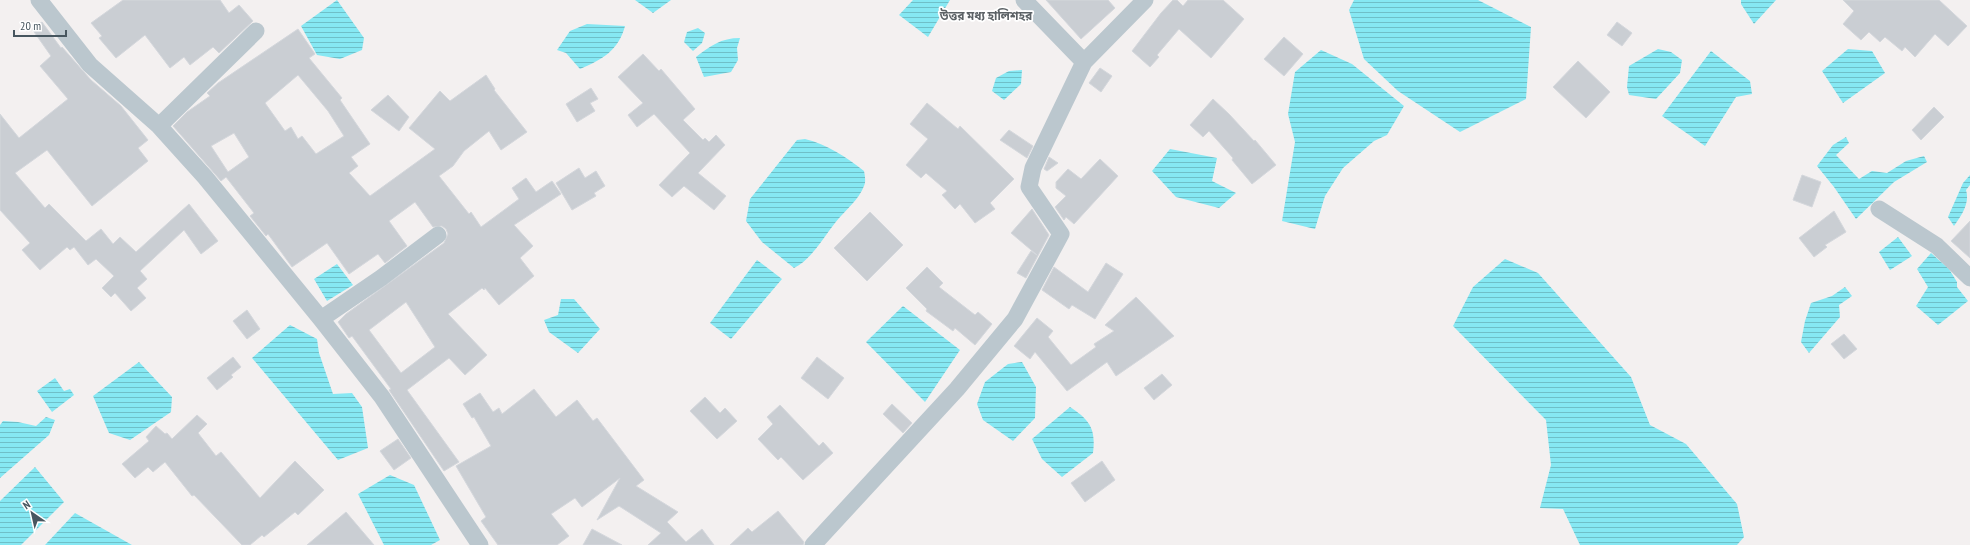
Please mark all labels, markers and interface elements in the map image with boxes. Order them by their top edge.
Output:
district label: উত্তর মধ্য হালিশহর [939,8,1033,23]
scale bar [14,12,66,38]
text: 20 m [20,18,41,33]
north arrow [12,493,52,533]
text: N [20,497,33,512]

